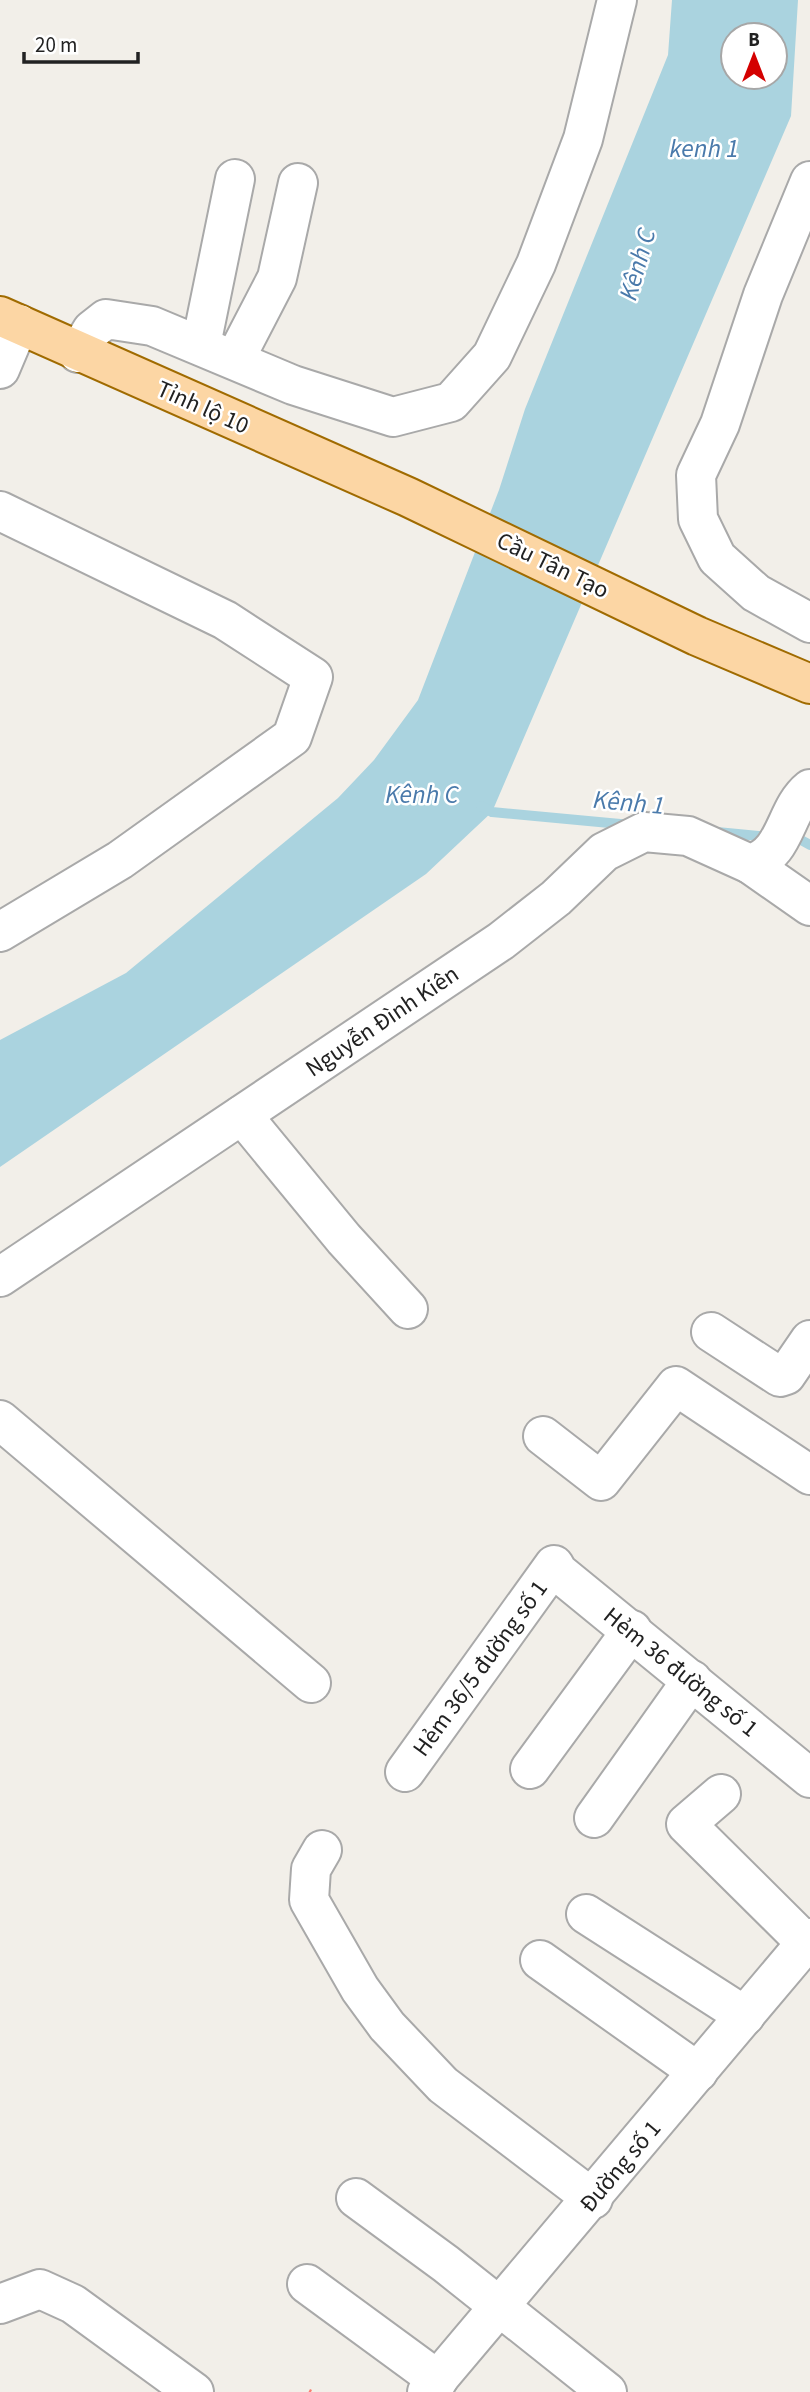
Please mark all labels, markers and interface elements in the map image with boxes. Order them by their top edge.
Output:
scale bar [24,21,138,65]
north arrow [719,21,789,91]
text: B [748,27,760,54]
text: 20 m [35,30,77,60]
water label: kenh 1 [669,130,739,167]
water label: Kênh C [610,223,666,305]
street label: Tỉnh lộ 10 [151,372,254,443]
street label: Cầu Tân Tạo [491,523,615,608]
water label: Kênh C [385,776,459,813]
water label: Kênh 1 [592,781,666,824]
street label: Nguyễn Đình Kiên [298,957,466,1086]
street label: Hẻm 36/5 đường số 1 [404,1573,556,1764]
street label: Hẻm 36 đường số 1 [596,1599,766,1746]
street label: Đường số 1 [571,2113,670,2220]

